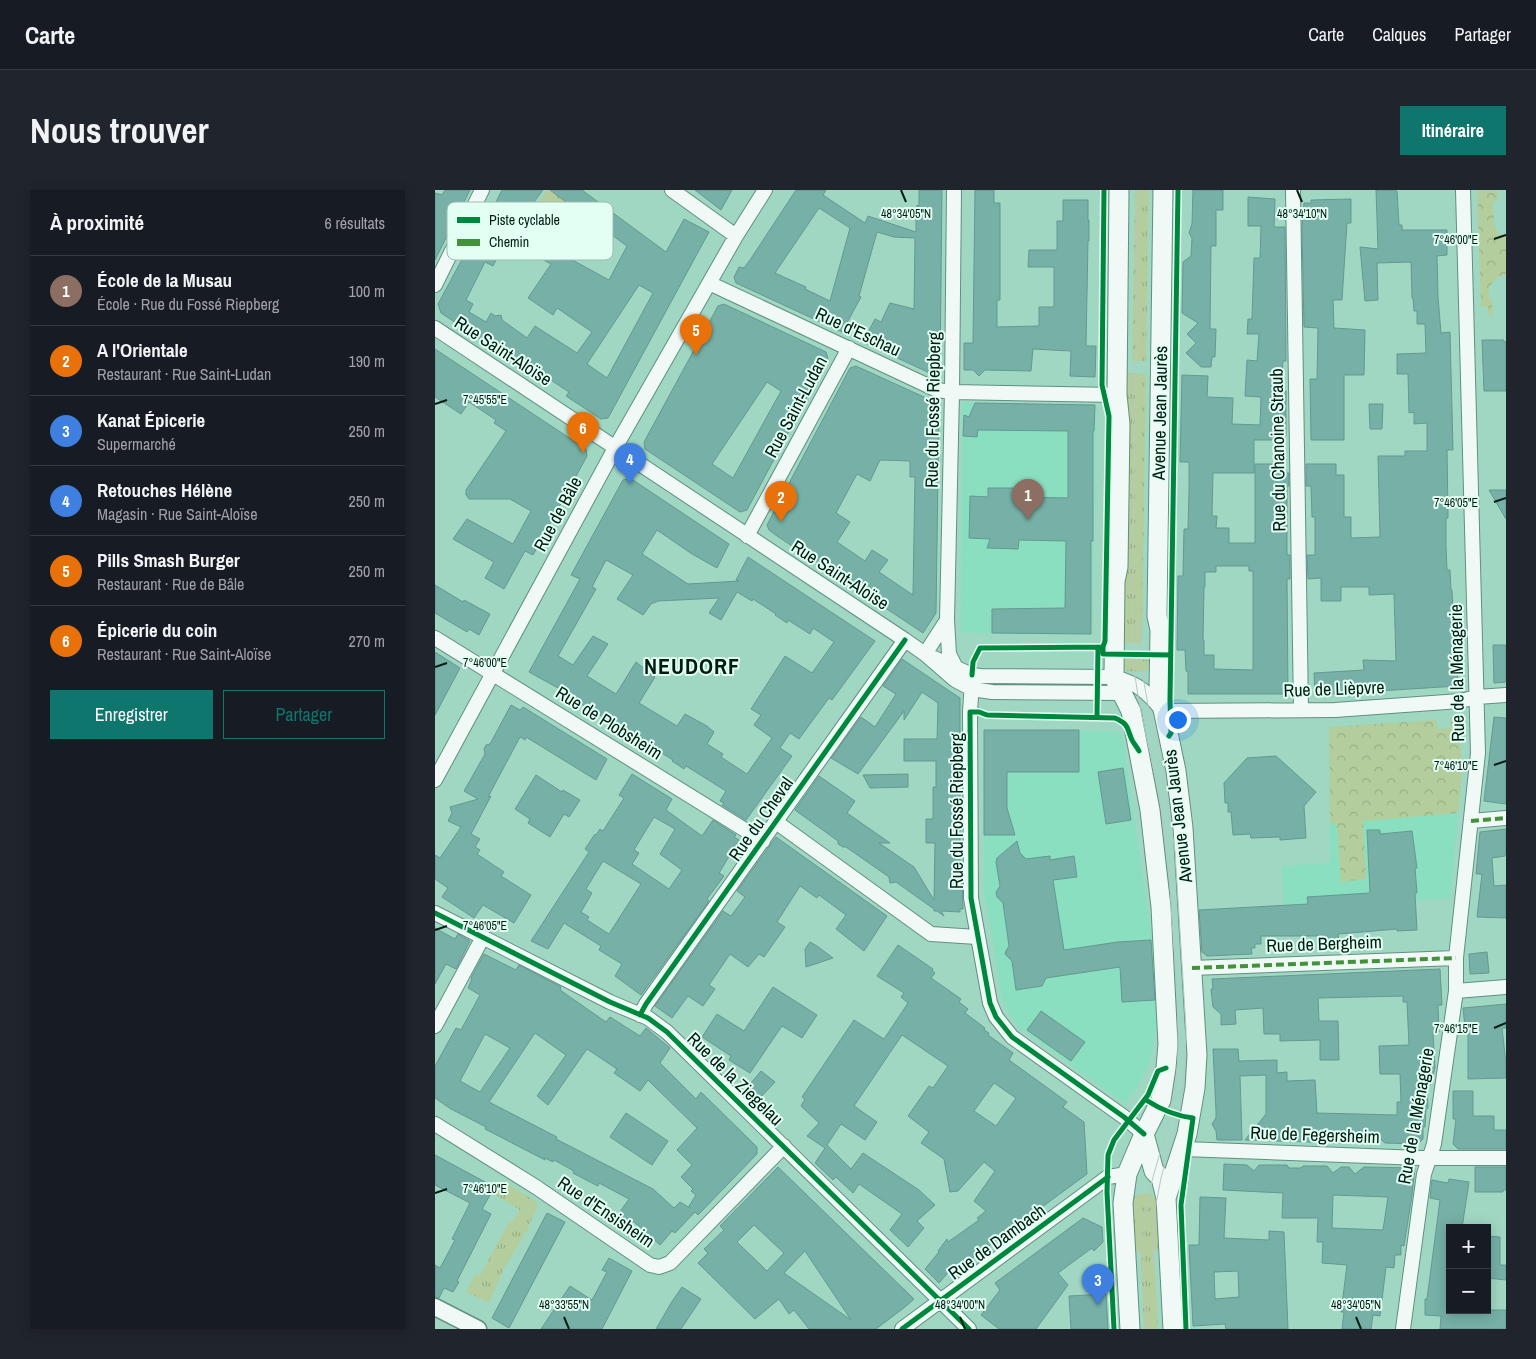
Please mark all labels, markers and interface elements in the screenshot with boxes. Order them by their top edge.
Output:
text: Carte [25,19,75,51]
text: Carte [1308,22,1344,47]
text: Calques [1372,22,1426,47]
text: Partager [1454,22,1511,47]
button: Itinéraire [1400,106,1506,155]
text: Nous trouver [30,107,209,154]
legend [447,202,613,260]
text: 48°34'05"N [881,206,931,222]
text: 48°34'10"N [1277,206,1327,222]
text: À proximité [50,208,144,237]
text: Piste cyclable [489,211,560,229]
text: 6 résultats [324,212,385,234]
text: 7°46'00"E [1434,232,1478,248]
text: Chemin [489,233,529,251]
text: École de la Musau [97,267,232,293]
text: 1 [62,280,70,302]
text: 100 m [349,280,385,302]
text: École · Rue du Fossé Riepberg [97,293,279,315]
street label: Rue d'Eschau [811,301,905,362]
street label: Rue Saint-Aloïse [450,310,557,391]
pin: 5 [680,314,712,355]
street label: Rue du Fossé Riepberg [919,331,946,488]
text: A l'Orientale [97,337,188,363]
street label: Avenue Jean Jaurès [1146,346,1173,481]
text: 2 [62,350,70,372]
text: 190 m [349,350,385,372]
street label: Rue Saint-Ludan [758,352,833,462]
text: Restaurant · Rue Saint-Ludan [97,363,271,385]
street label: Rue du Chanoine Straub [1264,368,1291,532]
text: 7°45'55"E [463,392,507,408]
text: Kanat Épicerie [97,407,205,433]
pin: 6 [567,412,599,453]
text: 3 [62,420,70,442]
text: 250 m [349,420,385,442]
text: Supermarché [97,433,176,455]
pin: 4 [614,443,646,484]
street label: Rue de Bâle [527,472,588,555]
text: Retouches Hélène [97,477,232,503]
pin: 1 [1012,479,1044,520]
pin: 2 [765,481,797,522]
text: 4 [62,490,70,512]
text: 250 m [349,490,385,512]
text: 7°46'05"E [1434,495,1478,511]
text: Magasin · Rue Saint-Aloïse [97,503,257,525]
street label: Rue Saint-Aloïse [787,534,894,615]
text: Pills Smash Burger [97,547,240,573]
text: 5 [62,560,70,582]
text: 250 m [349,560,385,582]
text: Restaurant · Rue de Bâle [97,573,244,595]
street label: Rue de la Ménagerie [1443,604,1470,742]
text: Épicerie du coin [97,617,217,643]
text: 6 [62,630,70,652]
text: 270 m [349,630,385,652]
text: Restaurant · Rue Saint-Aloïse [97,643,271,665]
district label: NEUDORF [644,651,740,681]
text: 7°46'00"E [463,655,507,671]
street label: Rue de Lièpvre [1283,674,1385,703]
street label: Rue de Plobsheim [551,680,667,765]
button: Enregistrer [50,690,213,739]
button: Partager [223,690,385,739]
your location [1165,707,1191,733]
street label: Rue du Fossé Riepberg [944,732,969,889]
street label: Avenue Jean Jaurès [1157,748,1198,885]
text: 7°46'10"E [1434,758,1478,774]
street label: Rue du Cheval [722,772,799,866]
text: 7°46'05"E [463,918,507,934]
street label: Rue de Bergheim [1266,929,1382,958]
text: 7°46'15"E [1434,1021,1478,1037]
street label: Rue de la Ziegelau [682,1026,789,1131]
street label: Rue de la Ménagerie [1391,1046,1440,1186]
street label: Rue de Fegersheim [1250,1120,1380,1149]
street label: Rue d'Ensisheim [553,1170,660,1253]
text: 7°46'10"E [463,1181,507,1197]
street label: Rue de Dambach [943,1198,1051,1285]
map controls [1446,1224,1491,1314]
button: + [1446,1224,1491,1269]
pin: 3 [1082,1264,1114,1305]
button: − [1446,1269,1491,1314]
text: 48°33'55"N [539,1297,589,1313]
text: 48°34'00"N [935,1297,985,1313]
text: 48°34'05"N [1331,1297,1381,1313]

